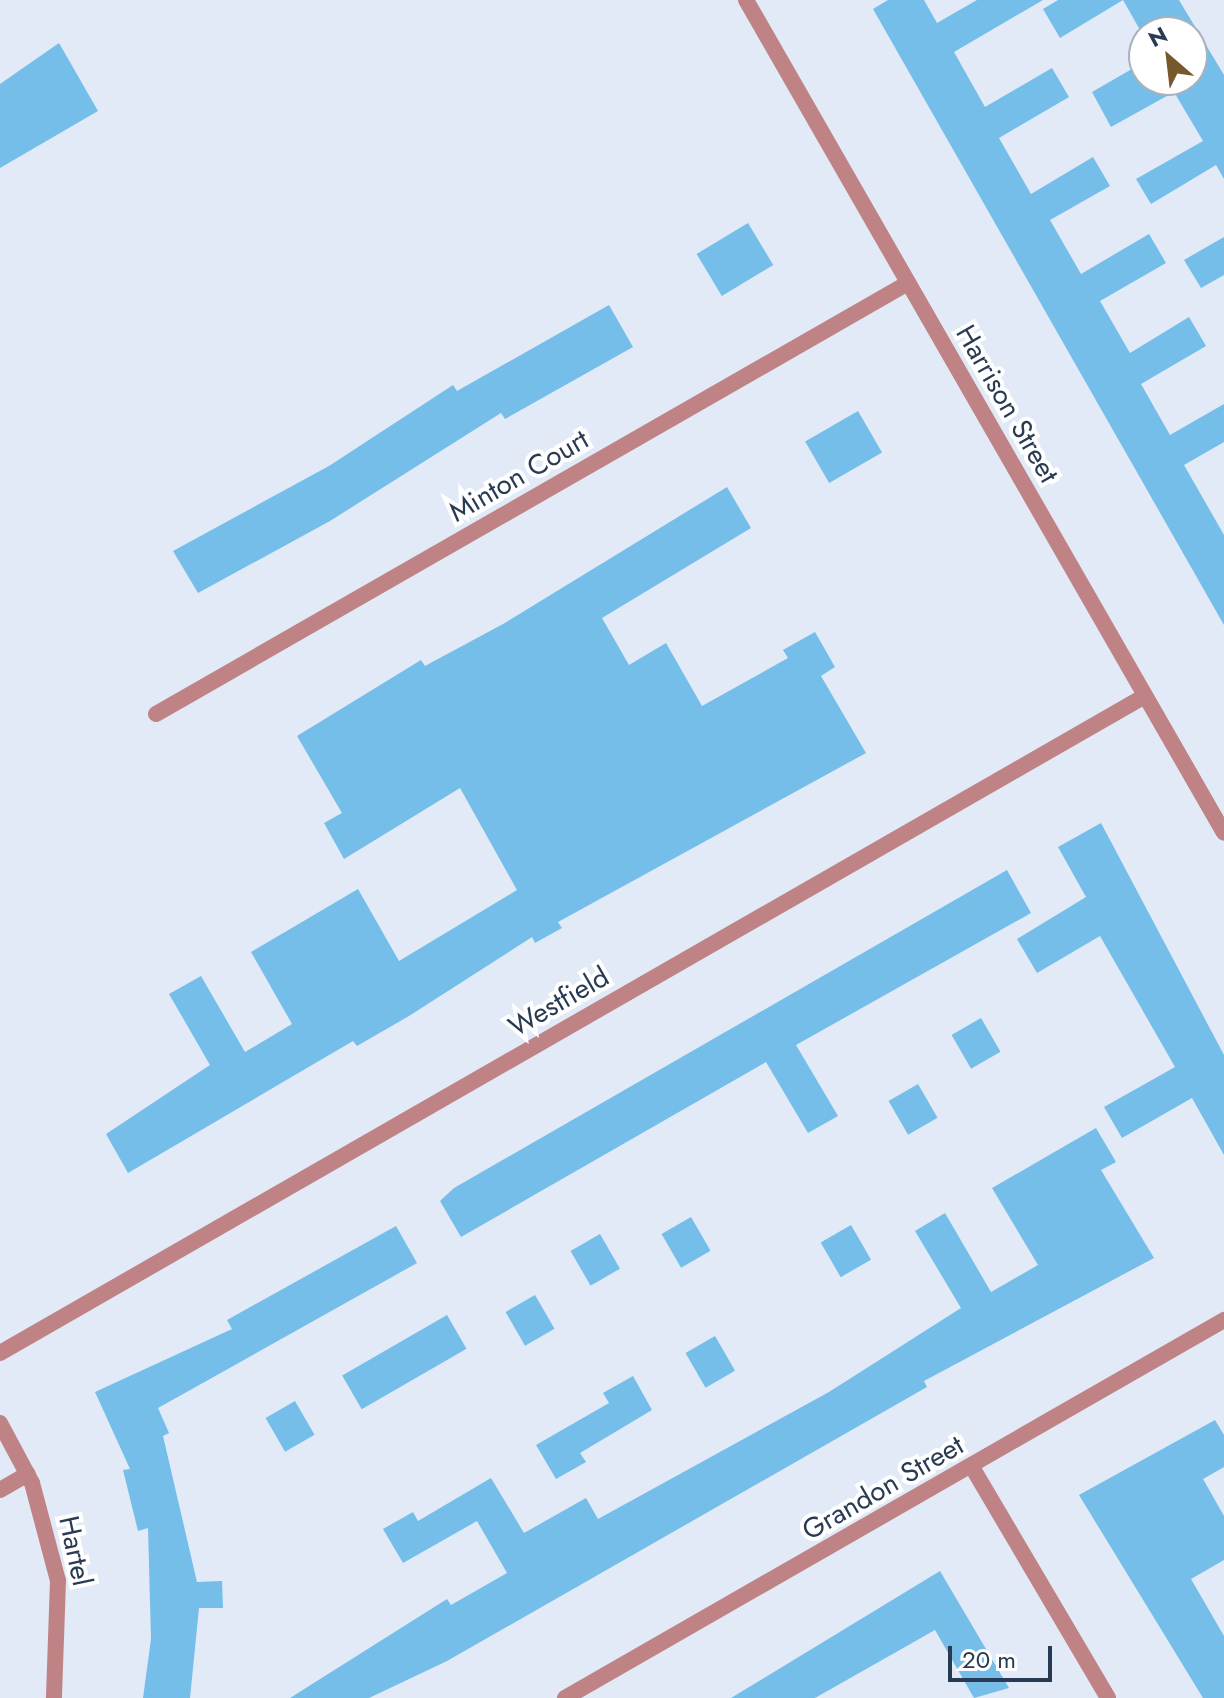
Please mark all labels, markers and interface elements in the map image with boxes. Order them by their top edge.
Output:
north arrow [1128,16,1208,96]
text: N [1142,18,1173,55]
street label: Harrison Street [948,319,1066,489]
street label: Minton Court [443,423,595,529]
street label: Westfield [503,960,615,1044]
street label: Grandon Street [796,1428,970,1548]
street label: Hartel [51,1513,99,1589]
scale bar [952,1630,1056,1680]
text: 20 m [962,1642,1016,1677]

